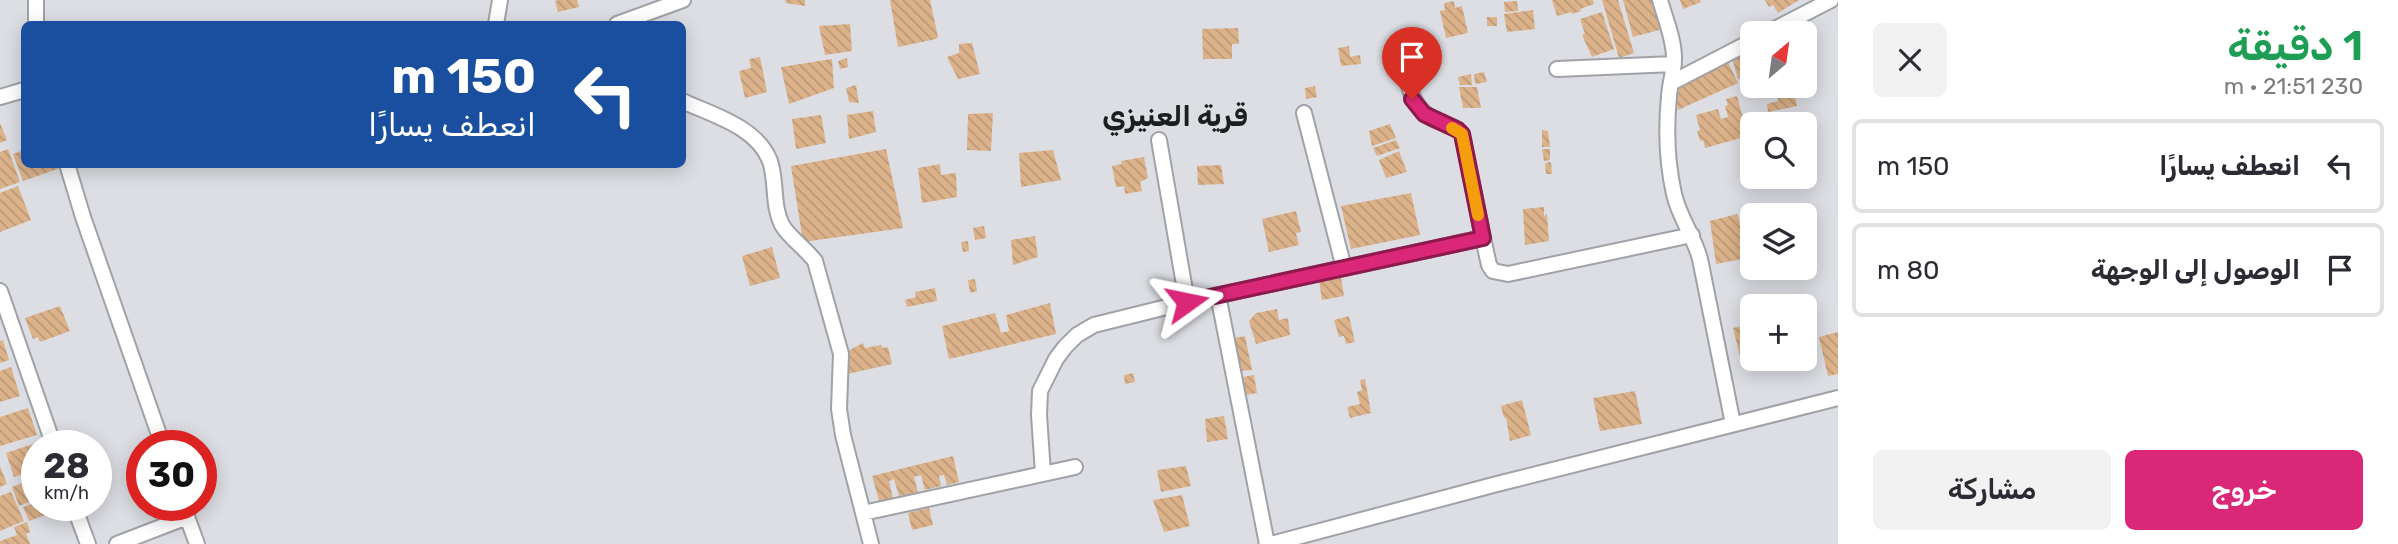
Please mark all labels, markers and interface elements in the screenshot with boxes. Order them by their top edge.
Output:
north arrow [1740,21,1816,98]
map controls [1740,21,1817,371]
text: 1 دقيقة [2227,21,2363,71]
button: close [1873,23,1947,97]
pin [1382,27,1442,99]
icon: arrive [1393,38,1431,76]
text: 150 m [391,47,536,105]
icon: left [560,49,651,140]
text: 230 m · 21:51 [2224,72,2363,100]
district label: قرية العنيزي [1102,100,1248,136]
text: انعطف يسارًا [368,106,536,144]
button: search [1740,112,1817,189]
icon: left [2321,147,2359,185]
text: 150 m [1877,151,1950,182]
text: انعطف يسارًا [2159,151,2300,182]
button: layers [1740,203,1817,280]
icon: arrive [2321,251,2359,289]
text: 80 m [1877,255,1940,286]
text: الوصول إلى الوجهة [2091,255,2300,286]
position arrow [1150,265,1224,339]
button: + [1740,294,1817,371]
speed limit sign: 30 [126,430,217,521]
text: 28 [43,445,90,487]
button: مشاركة [1873,450,2111,530]
button: خروج [2125,450,2363,530]
text: km/h [44,482,89,504]

